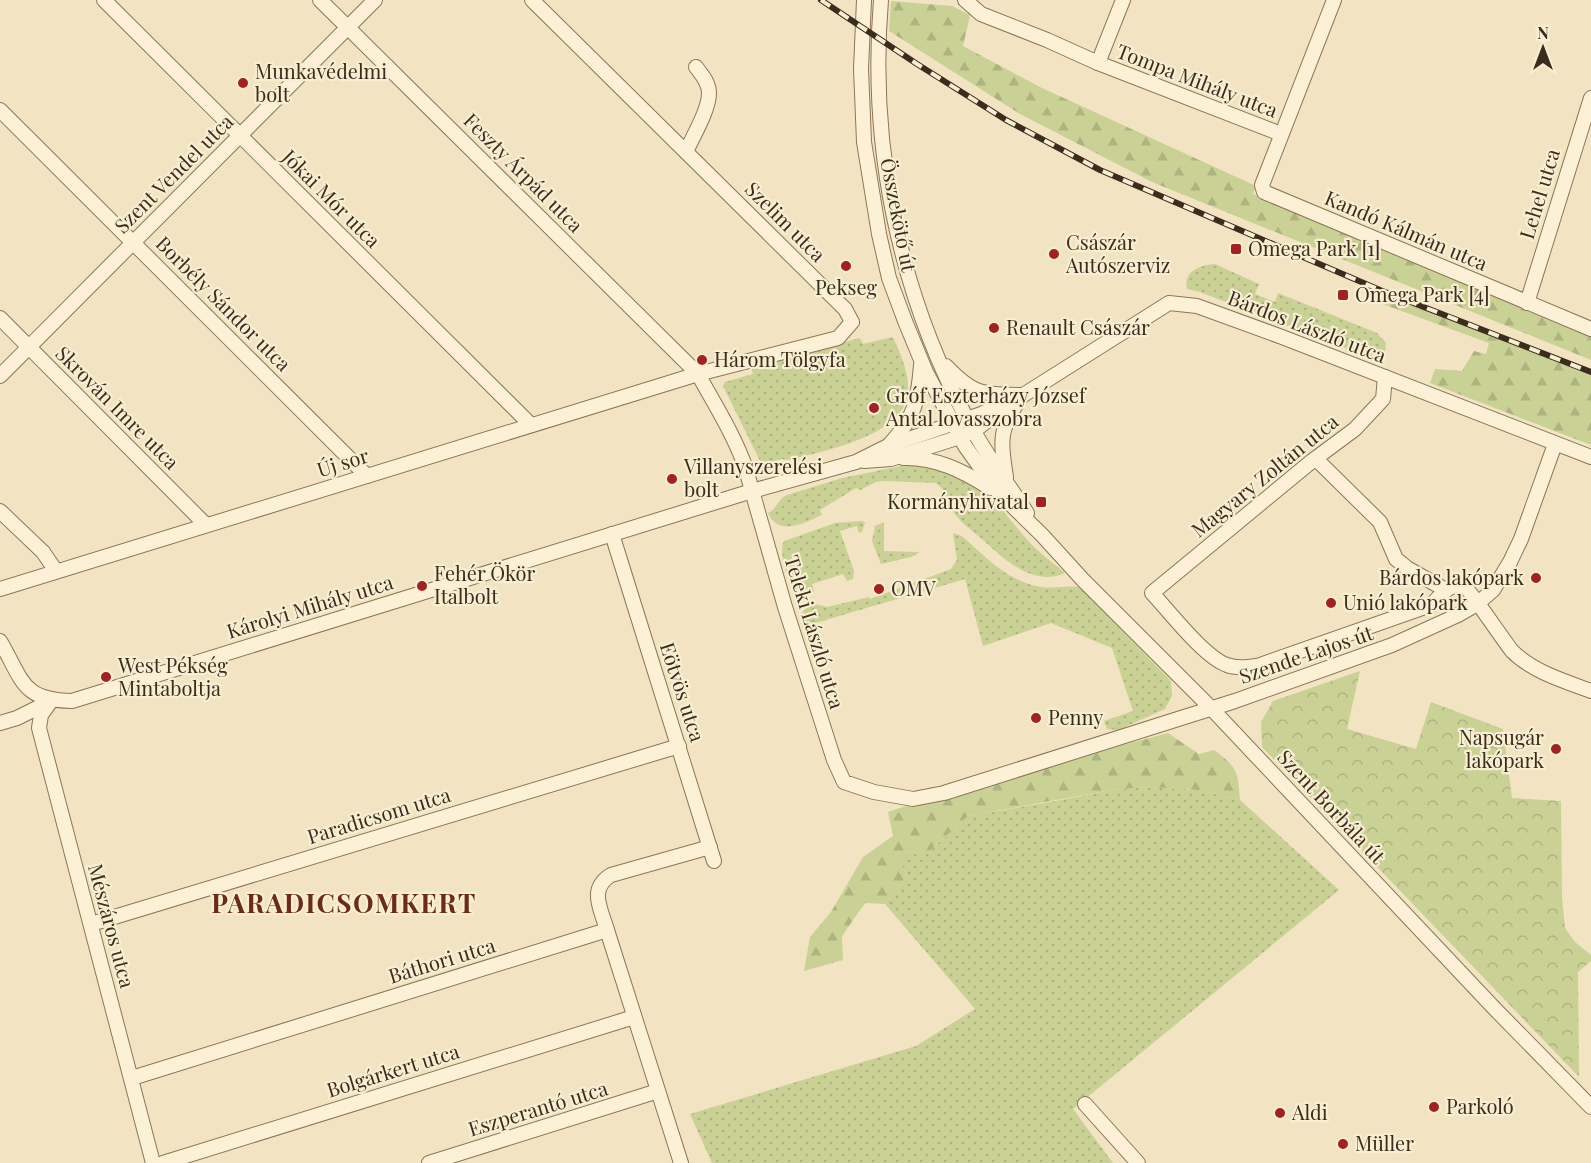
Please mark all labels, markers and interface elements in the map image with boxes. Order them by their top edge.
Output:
north arrow [1513,18,1573,78]
text: N [1537,22,1549,43]
street label: Tompa Mihály utca [1113,36,1282,123]
place label: Munkavédelmi bolt [255,57,387,107]
marker: Munkavédelmi bolt [236,76,250,90]
street label: Feszty Árpád utca [458,106,590,238]
street label: Szent Vendel utca [108,108,238,238]
street label: Jókai Mór utca [276,142,387,253]
street label: Lehel utca [1512,145,1565,242]
street label: Összekötő út [875,155,924,275]
street label: Szelim utca [740,175,832,267]
street label: Kandó Kálmán utca [1321,183,1492,276]
place label: Császár Autószerviz [1065,228,1170,278]
street label: Borbély Sándor utca [151,230,298,376]
place label: Omega Park [1] [1248,234,1381,261]
marker: Omega Park [1] [1229,242,1243,256]
marker: Császár Autószerviz [1047,247,1061,261]
marker: Pekseg [839,259,853,273]
place label: Pekseg [815,273,878,300]
place label: Omega Park [4] [1355,280,1490,307]
street label: Bárdos László utca [1225,283,1391,368]
marker: Omega Park [4] [1336,288,1350,302]
place label: Renault Császár [1006,313,1150,340]
marker: Renault Császár [987,321,1001,335]
street label: Skrován Imre utca [50,339,186,475]
place label: Három Tölgyfa [714,345,846,372]
marker: Három Tölgyfa [695,353,709,367]
place label: Gróf Eszterházy József Antal lovasszobra [885,381,1087,431]
marker: Gróf Eszterházy József Antal lovasszobra [867,401,881,415]
street label: Magyary Zoltán utca [1185,407,1343,542]
street label: Új sor [313,441,372,482]
place label: Villanyszerelési bolt [683,452,823,502]
marker: Villanyszerelési bolt [665,472,679,486]
place label: Kormányhivatal [887,487,1029,514]
marker: Kormányhivatal [1034,495,1048,509]
street label: Teleki László utca [779,551,852,712]
place label: Fehér Ökör Italbolt [434,559,535,609]
place label: Bárdos lakópark [1379,563,1524,590]
street label: Károlyi Mihály utca [223,567,396,644]
marker: Bárdos lakópark [1529,571,1543,585]
place label: OMV [891,574,936,601]
marker: Fehér Ökör Italbolt [415,579,429,593]
marker: OMV [872,582,886,596]
place label: Unió lakópark [1343,588,1468,615]
marker: Unió lakópark [1324,596,1338,610]
street label: Szende Lajos út [1235,618,1377,689]
street label: Eötvös utca [655,638,712,745]
place label: West Pékség Mintaboltja [117,651,228,701]
marker: West Pékség Mintaboltja [99,670,113,684]
place label: Penny [1048,703,1103,730]
marker: Penny [1029,711,1043,725]
place label: Napsugár lakópark [1459,723,1544,773]
marker: Napsugár lakópark [1549,742,1563,756]
street label: Szent Borbála út [1272,743,1393,869]
street label: Paradicsom utca [304,780,454,849]
street label: Mészáros utca [83,861,142,991]
district label: PARADICSOMKERT [211,885,477,920]
street label: Báthori utca [385,931,498,989]
street label: Bolgárkert utca [323,1037,462,1103]
street label: Eszperantó utca [464,1074,611,1142]
place label: Parkoló [1446,1092,1514,1119]
place label: Aldi [1291,1098,1328,1125]
marker: Parkoló [1427,1100,1441,1114]
marker: Aldi [1273,1106,1287,1120]
place label: Müller [1355,1129,1414,1156]
marker: Müller [1336,1137,1350,1151]

